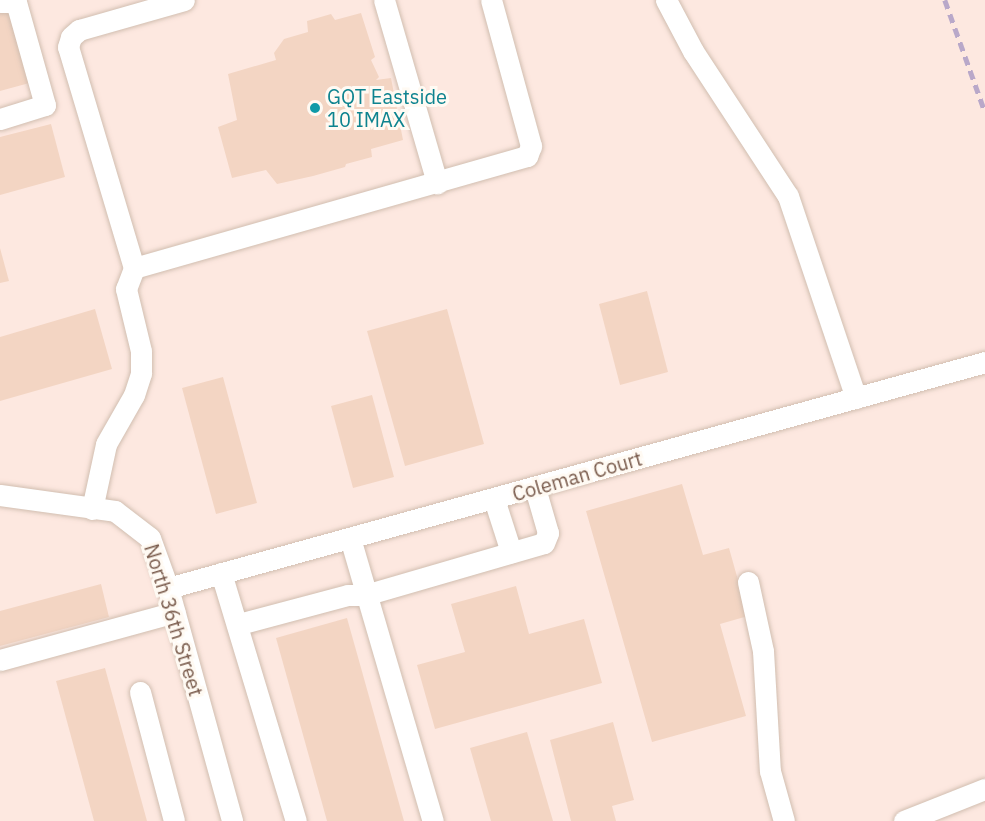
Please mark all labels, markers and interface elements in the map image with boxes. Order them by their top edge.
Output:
place label: GQT Eastside 10 IMAX [327,84,447,131]
marker: GQT Eastside 10 IMAX [308,101,322,115]
street label: Coleman Court [509,446,645,506]
street label: North 36th Street [139,541,209,699]

